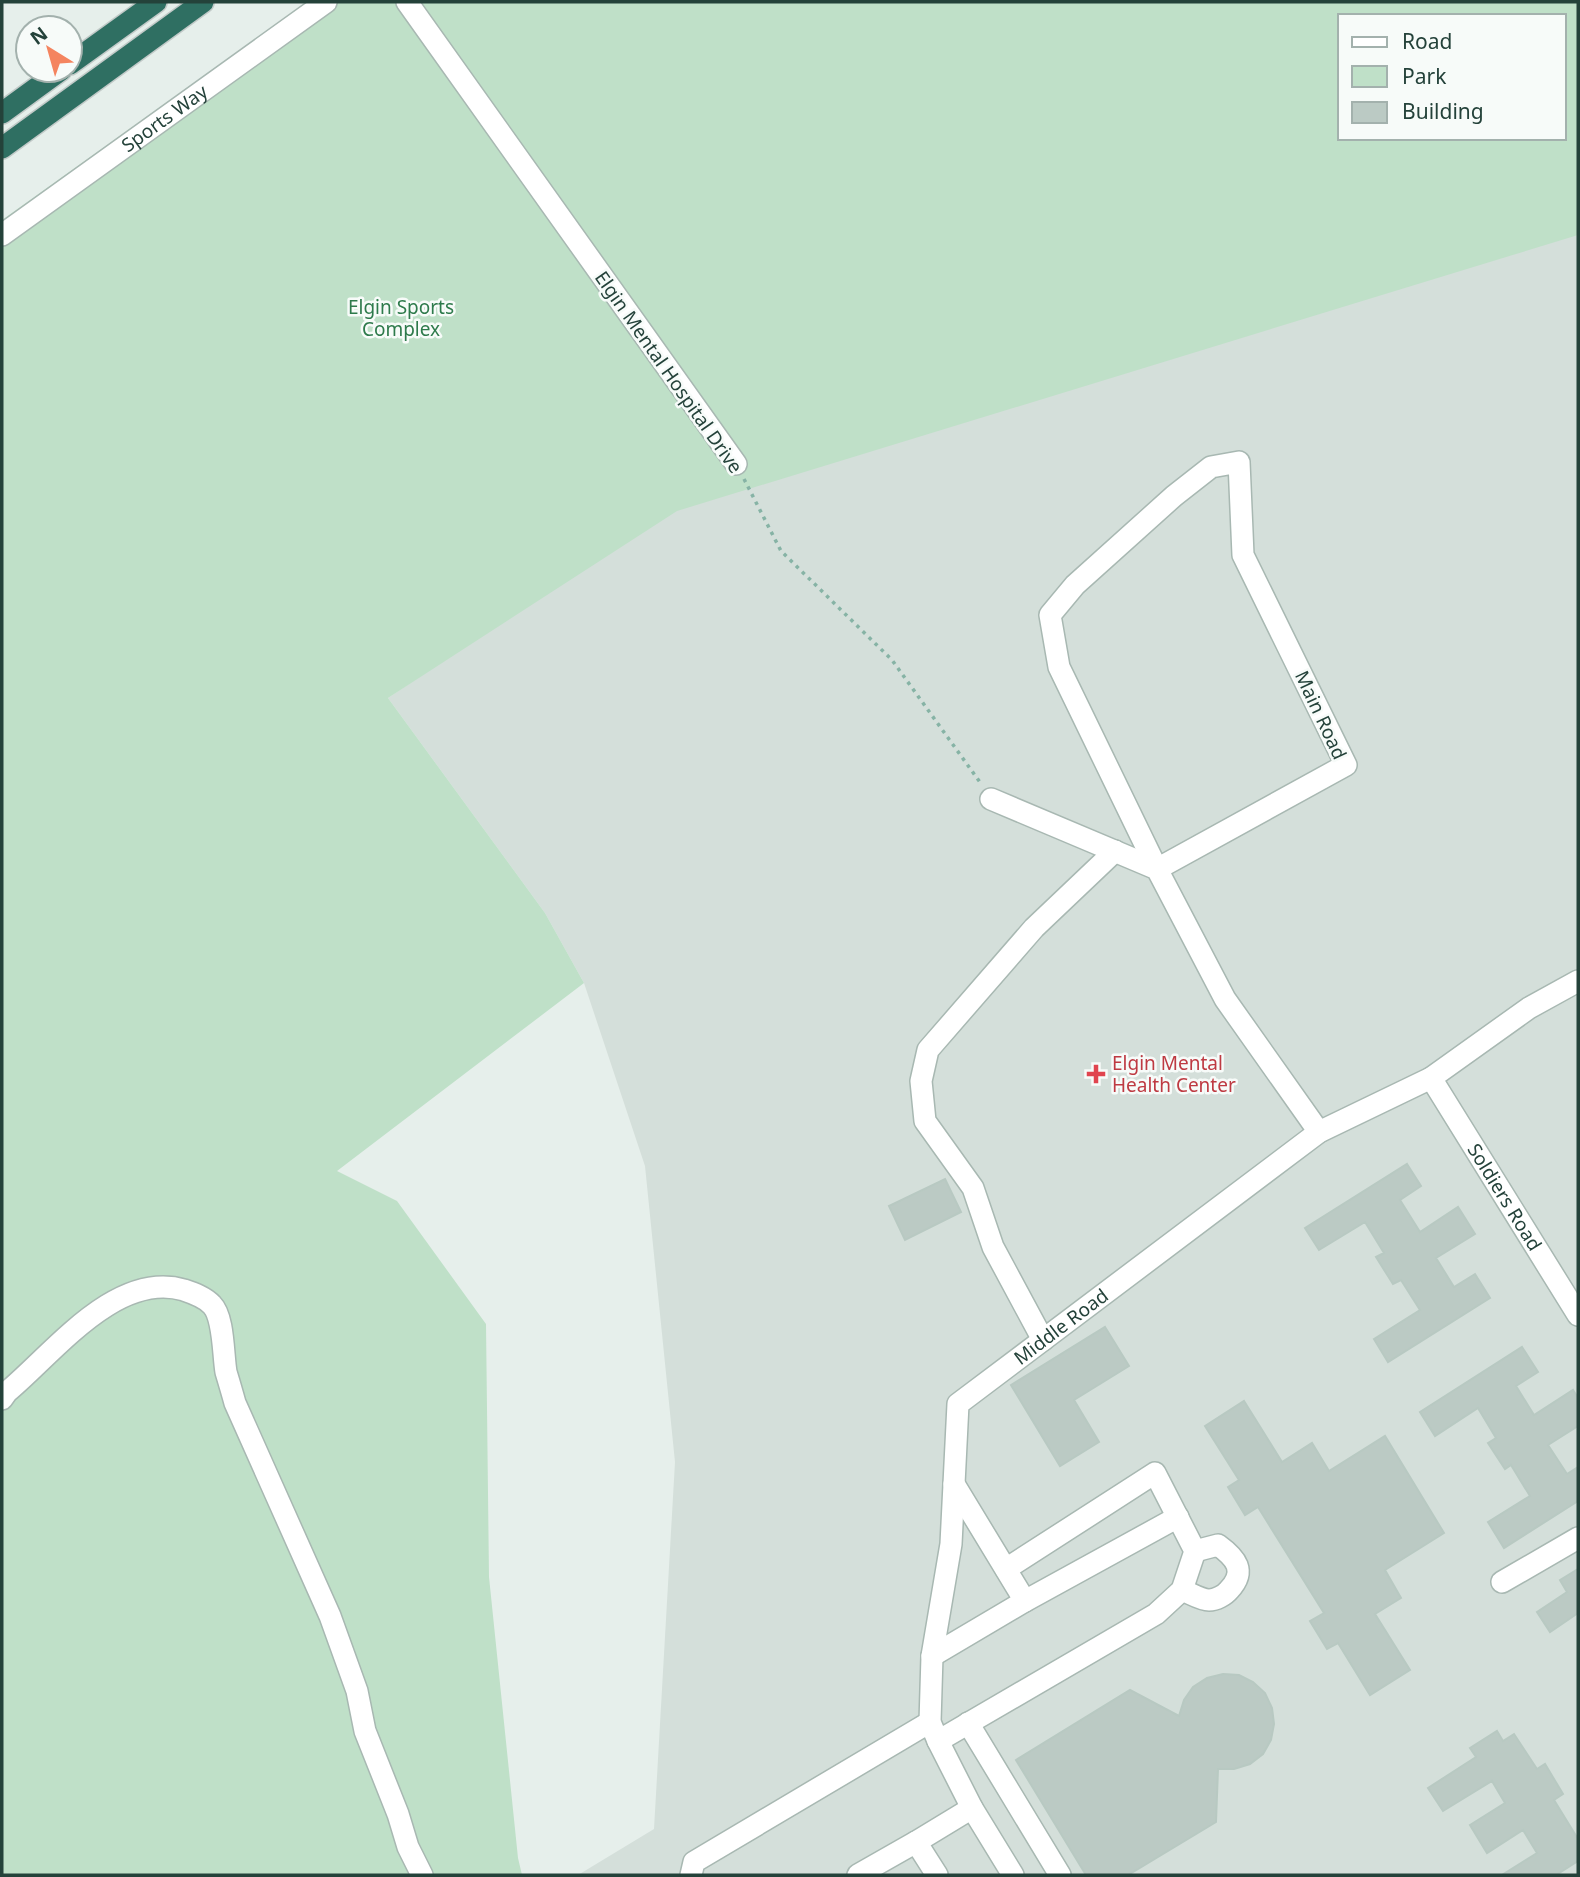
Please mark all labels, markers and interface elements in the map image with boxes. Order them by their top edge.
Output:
north arrow [14,14,84,84]
legend [1338,14,1566,140]
text: N [25,20,53,50]
text: Road [1402,27,1452,55]
text: Park [1402,62,1447,90]
street label: Sports Way [116,78,213,158]
text: Building [1402,97,1484,125]
street label: Elgin Mental Hospital Drive [589,266,749,478]
park label: Elgin Sports Complex [348,294,454,342]
street label: Main Road [1289,666,1353,764]
place label: Elgin Mental Health Center [1112,1050,1236,1098]
marker: Elgin Mental Health Center [1086,1064,1106,1084]
street label: Soldiers Road [1462,1138,1548,1256]
street label: Middle Road [1008,1282,1113,1370]

